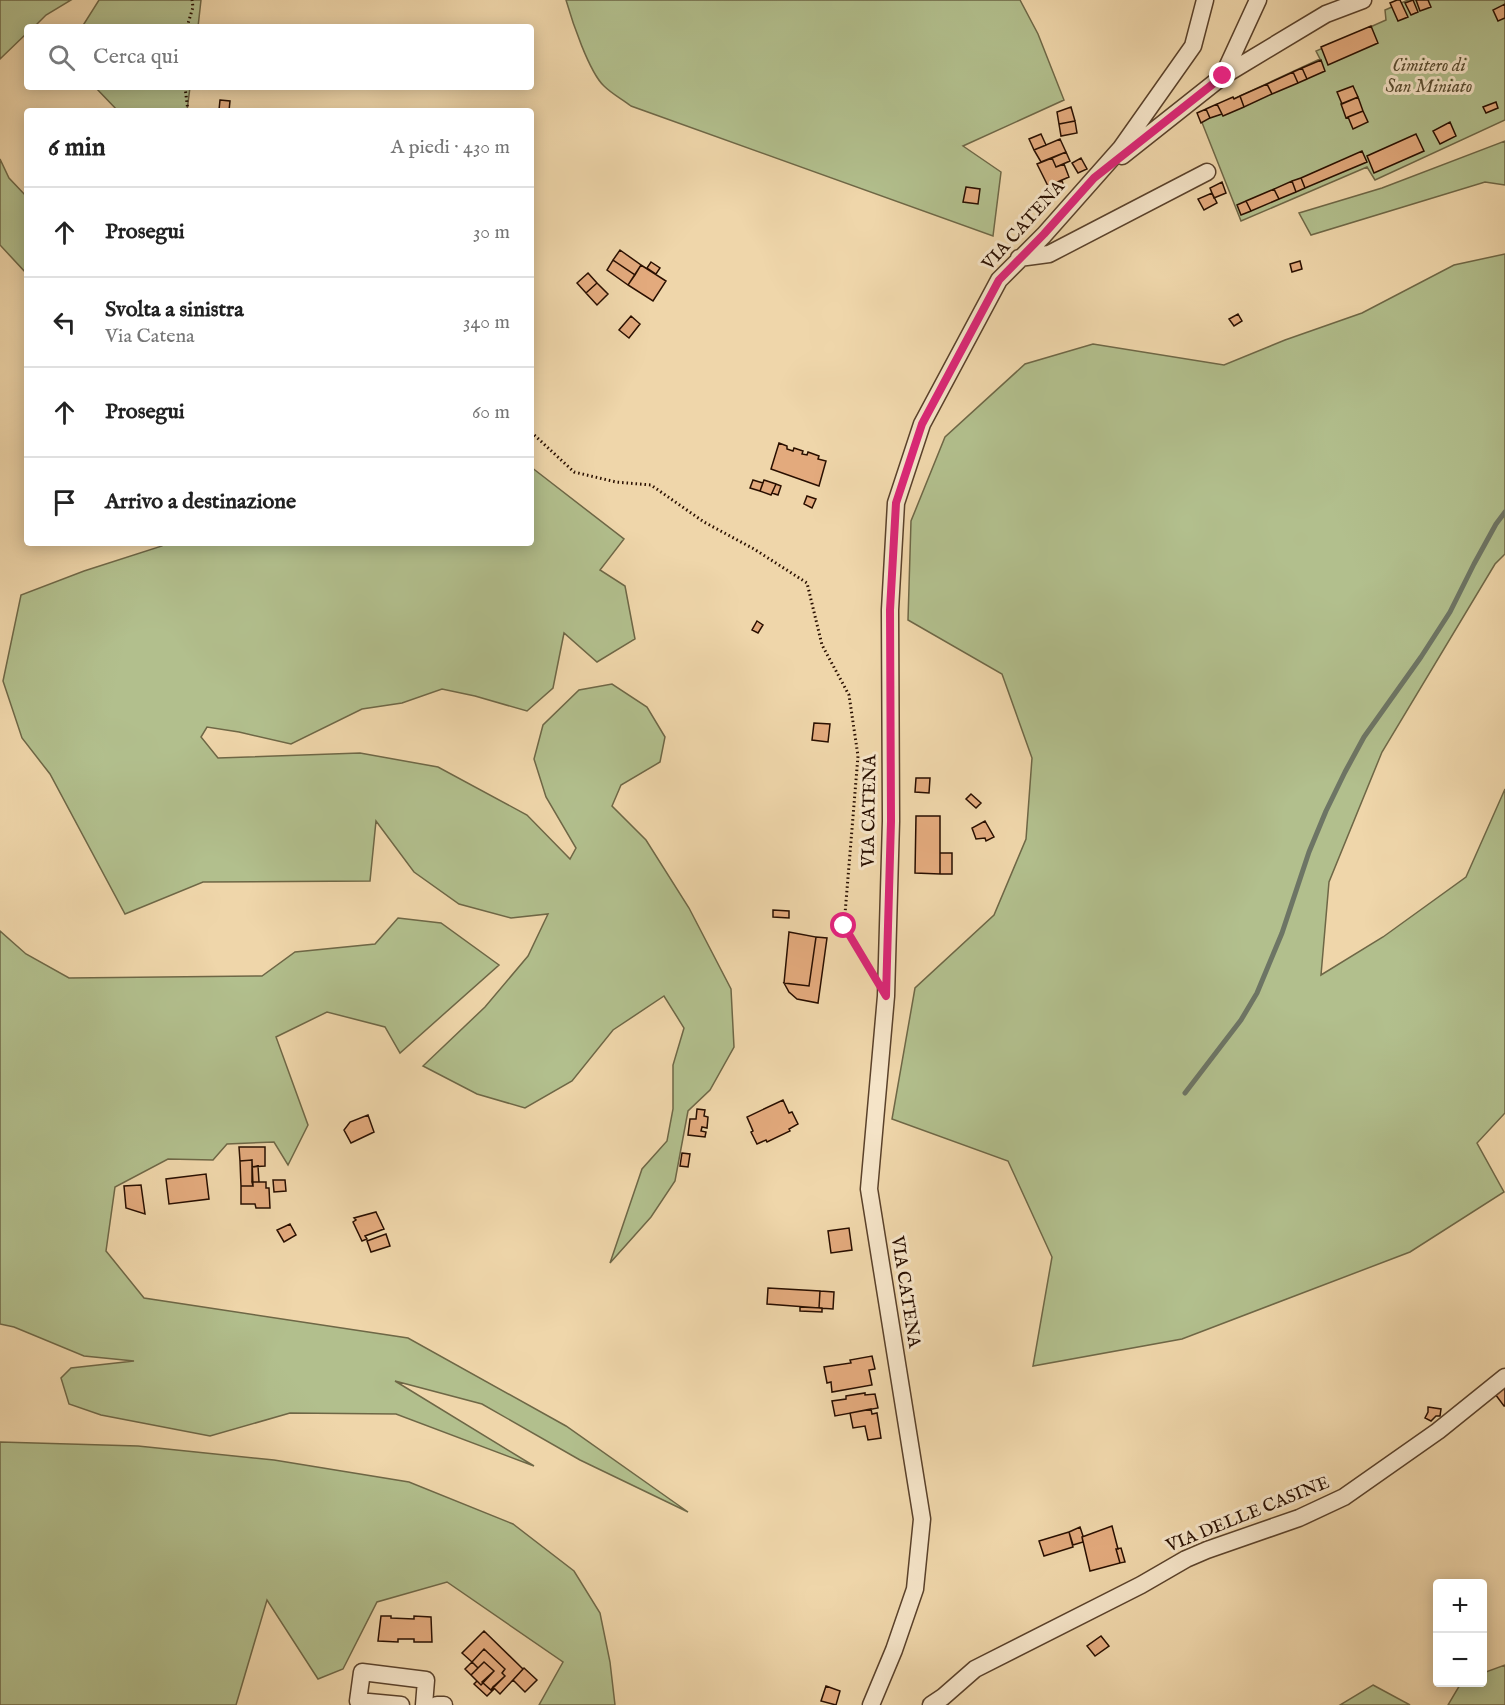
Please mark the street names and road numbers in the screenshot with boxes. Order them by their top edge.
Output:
street label: VIA CATENA [977,176,1071,276]
street label: VIA CATENA [857,753,882,869]
street label: VIA CATENA [885,1233,925,1350]
street label: VIA DELLE CASINE [1162,1472,1333,1559]

